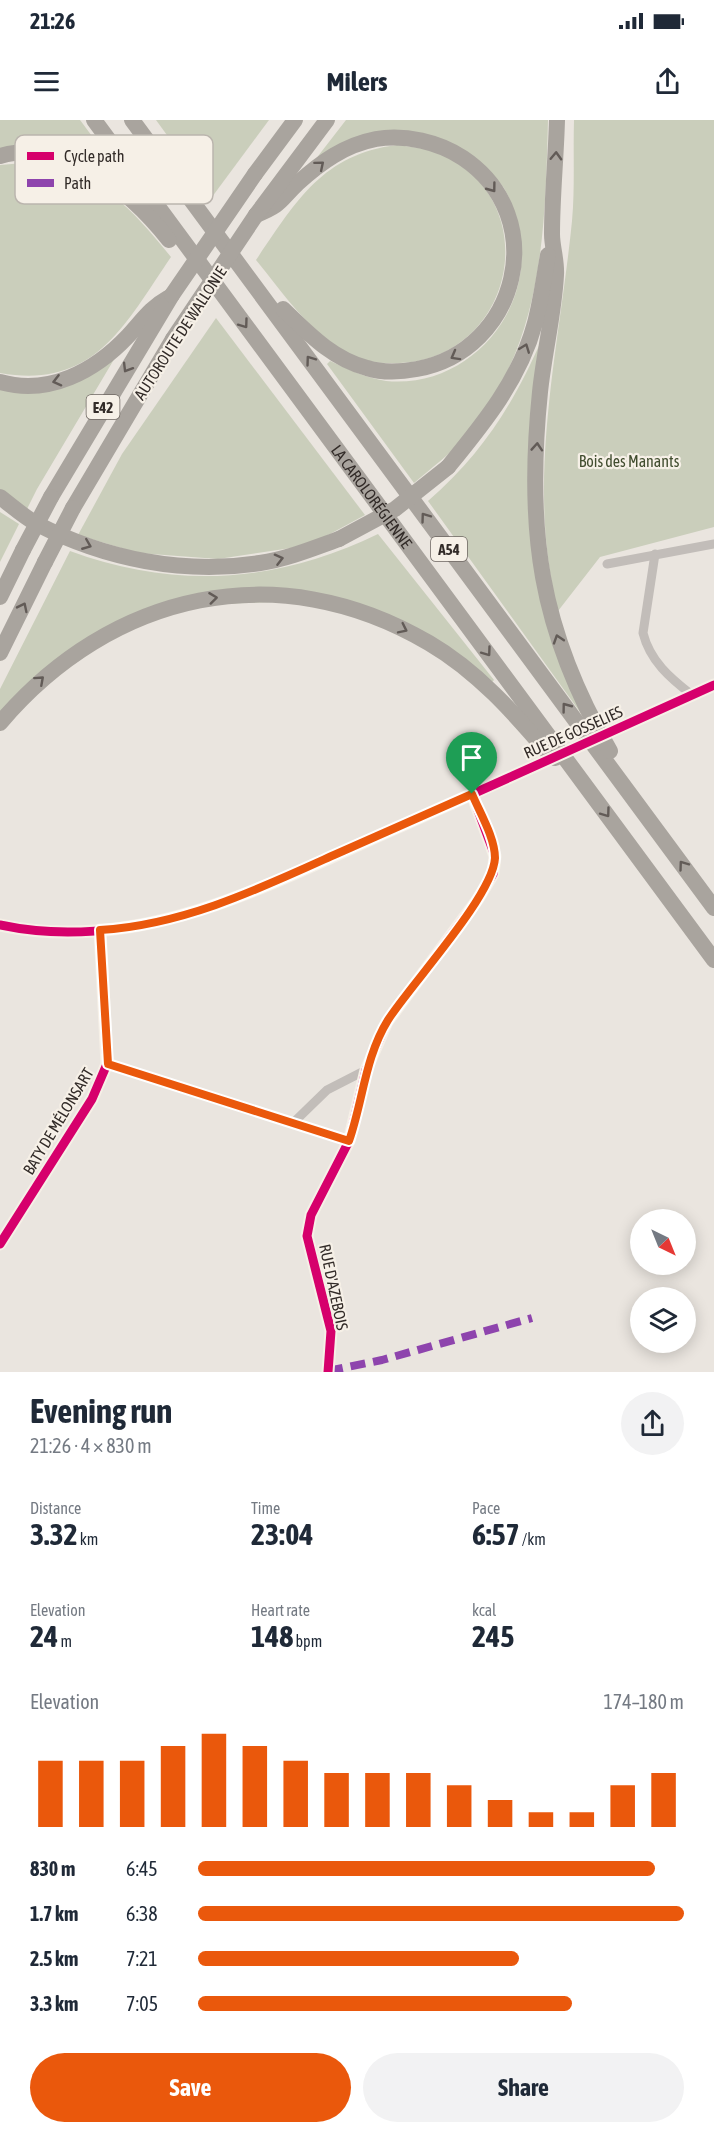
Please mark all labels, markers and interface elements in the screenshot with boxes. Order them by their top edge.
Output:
text: 21:26 [30,8,75,34]
icon: menu [30,65,63,98]
icon: share [651,65,684,98]
text: Milers [327,66,387,97]
legend [15,135,213,204]
text: Cycle path [64,147,124,166]
one-way arrow [549,152,562,161]
one-way arrow [313,161,324,172]
text: Path [64,174,91,192]
one-way arrow [485,181,496,192]
street label: AUTOROUTE DE WALLONIE [130,263,230,403]
one-way arrow [237,317,248,328]
one-way arrow [518,344,530,355]
one-way arrow [451,348,461,360]
one-way arrow [306,355,317,366]
one-way arrow [122,362,134,372]
one-way arrow [52,374,62,387]
road number: E42 [86,395,120,419]
street label: LA CAROLORÉGIENNE [328,441,416,552]
one-way arrow [530,442,543,451]
park label: Bois des Manants [579,452,680,470]
one-way arrow [421,512,432,523]
road number: A54 [431,537,467,561]
one-way arrow [81,538,92,550]
one-way arrow [274,553,284,566]
one-way arrow [209,593,218,605]
one-way arrow [15,603,27,614]
one-way arrow [396,621,407,633]
one-way arrow [553,634,565,645]
one-way arrow [480,646,491,657]
one-way arrow [33,677,44,688]
street label: RUE DE GOSSELIES [521,702,625,762]
one-way arrow [562,703,573,714]
pin [446,732,497,794]
icon: arrive [455,741,488,774]
one-way arrow [599,807,610,818]
one-way arrow [679,860,690,871]
street label: BATY DE MÉLONSART [19,1065,97,1177]
north arrow [630,1209,696,1275]
map controls [630,1209,696,1353]
street label: RUE D'AZEBOIS [316,1242,352,1332]
button: layers [630,1287,696,1353]
text: Evening run [30,1392,172,1430]
button: share [621,1392,684,1455]
text: 21:26 · 4 × 830 m [30,1434,152,1457]
text: Distance [30,1499,81,1517]
text: Time [251,1499,280,1517]
text: Pace [472,1499,500,1517]
text: 3.32 [30,1517,78,1551]
text: 23:04 [251,1517,313,1551]
text: 6:57 [472,1517,520,1551]
text: km [78,1530,98,1548]
text: /km [520,1530,546,1548]
text: Elevation [30,1601,85,1619]
text: Heart rate [251,1601,310,1619]
text: kcal [472,1601,496,1619]
text: 24 [30,1619,58,1653]
text: 148 [251,1619,293,1653]
text: 245 [472,1619,514,1653]
text: m [58,1632,72,1650]
text: bpm [293,1632,322,1650]
text: Elevation [30,1690,99,1713]
text: 174–180 m [603,1690,684,1713]
text: 830 m [30,1857,75,1880]
text: 6:45 [126,1857,158,1880]
text: 1.7 km [30,1902,78,1925]
text: 6:38 [126,1902,158,1925]
text: 2.5 km [30,1947,78,1970]
text: 7:21 [126,1947,158,1970]
text: 3.3 km [30,1992,78,2015]
text: 7:05 [126,1992,158,2015]
button: Save [30,2053,351,2122]
button: Share [363,2053,684,2122]

